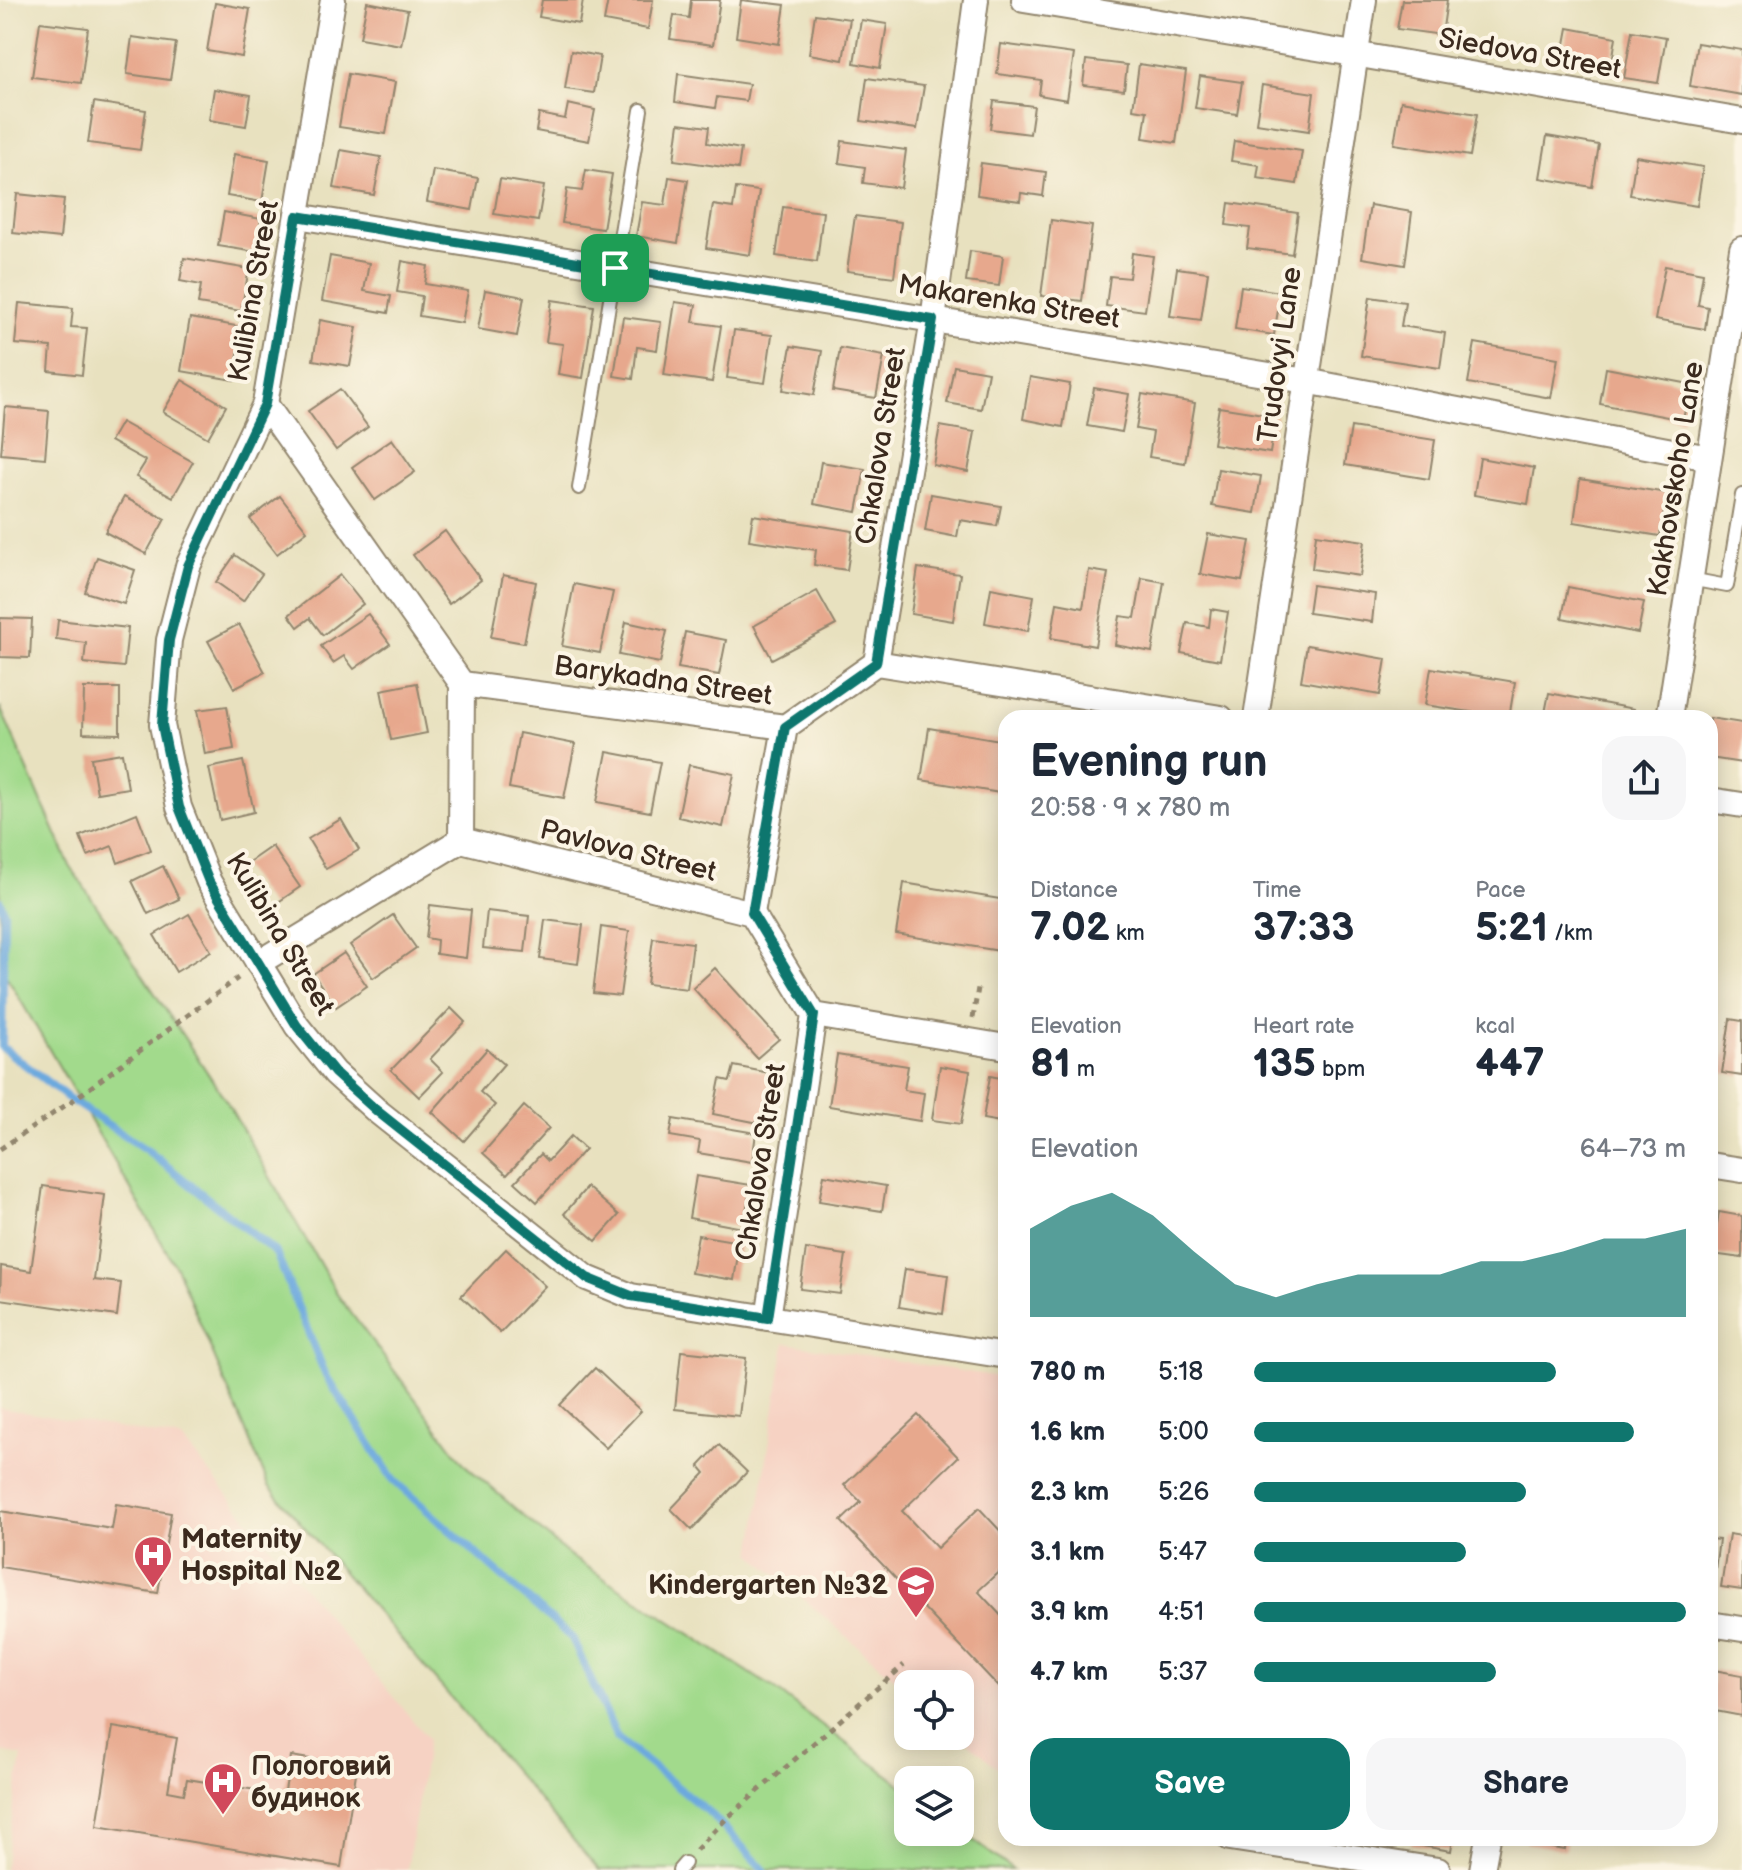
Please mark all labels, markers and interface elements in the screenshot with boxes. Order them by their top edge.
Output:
street label: Siedova Street [1436,22,1624,86]
street label: Kulibina Street [222,197,286,384]
pin [581,234,649,302]
icon: arrive [593,246,637,290]
street label: Trudovyi Lane [1251,265,1309,445]
street label: Makarenka Street [896,268,1123,336]
street label: Chkalova Street [849,345,913,547]
street label: Kakhovskoho Lane [1641,359,1711,599]
street label: Barykadna Street [552,649,775,713]
text: Evening run [1030,736,1267,789]
button: share [1602,736,1686,820]
text: 20:58 · 9 × 780 m [1030,793,1230,824]
street label: Pavlova Street [536,813,720,889]
street label: Kulibina Street [219,847,342,1022]
text: Distance [1030,877,1118,904]
text: Time [1253,877,1301,904]
text: Pace [1475,877,1526,904]
text: 7.02 [1030,904,1110,952]
text: 37:33 [1253,904,1354,952]
text: 5:21 [1475,904,1548,952]
text: km [1110,920,1145,947]
text: /km [1548,920,1593,947]
text: Elevation [1030,1013,1122,1040]
text: Heart rate [1253,1013,1354,1040]
text: kcal [1475,1013,1515,1040]
text: 81 [1030,1040,1071,1088]
text: 135 [1253,1040,1316,1088]
text: 447 [1475,1040,1545,1088]
text: m [1071,1056,1095,1083]
text: bpm [1316,1056,1365,1083]
street label: Chkalova Street [729,1061,793,1263]
text: Elevation [1030,1134,1138,1165]
text: 64–73 m [1580,1134,1686,1165]
text: 780 m [1030,1357,1105,1388]
text: 5:18 [1158,1357,1203,1388]
text: 1.6 km [1030,1417,1105,1448]
text: 5:00 [1158,1417,1209,1448]
text: 2.3 km [1030,1477,1109,1508]
text: 5:26 [1158,1477,1209,1508]
place label: Maternity Hospital №2 [181,1523,342,1588]
hospital icon: Maternity Hospital №2 [132,1534,174,1589]
text: 3.1 km [1030,1537,1105,1568]
text: 5:47 [1158,1537,1207,1568]
school or university icon: Kindergarten №32 [895,1564,937,1619]
place label: Kindergarten №32 [648,1569,888,1602]
text: 3.9 km [1030,1597,1109,1628]
text: 4:51 [1158,1597,1204,1628]
text: 4.7 km [1030,1657,1108,1688]
text: 5:37 [1158,1657,1207,1688]
map controls [894,1670,974,1846]
button: locate [894,1670,974,1750]
button: Save [1030,1738,1350,1830]
button: Share [1366,1738,1686,1830]
place label: Пологовий будинок [251,1750,392,1815]
hospital icon: Пологовий будинок [202,1761,244,1816]
button: layers [894,1766,974,1846]

